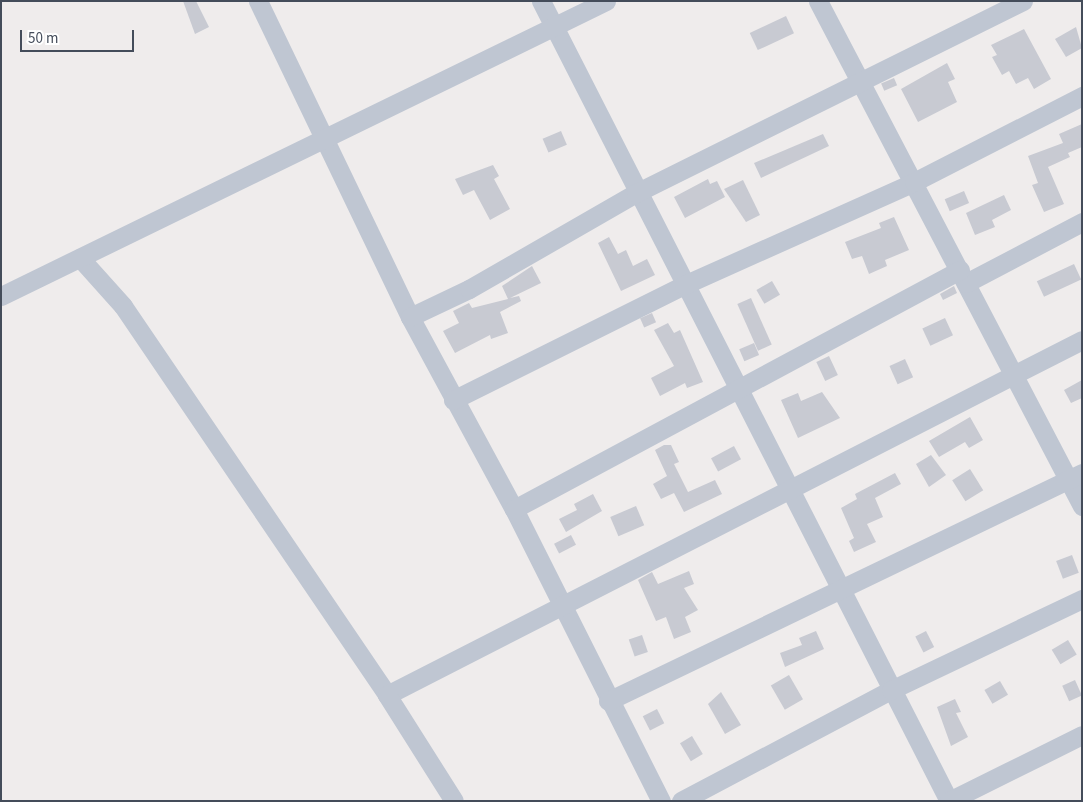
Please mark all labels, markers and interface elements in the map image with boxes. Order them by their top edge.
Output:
scale bar [22,20,136,52]
text: 50 m [28,28,58,49]

